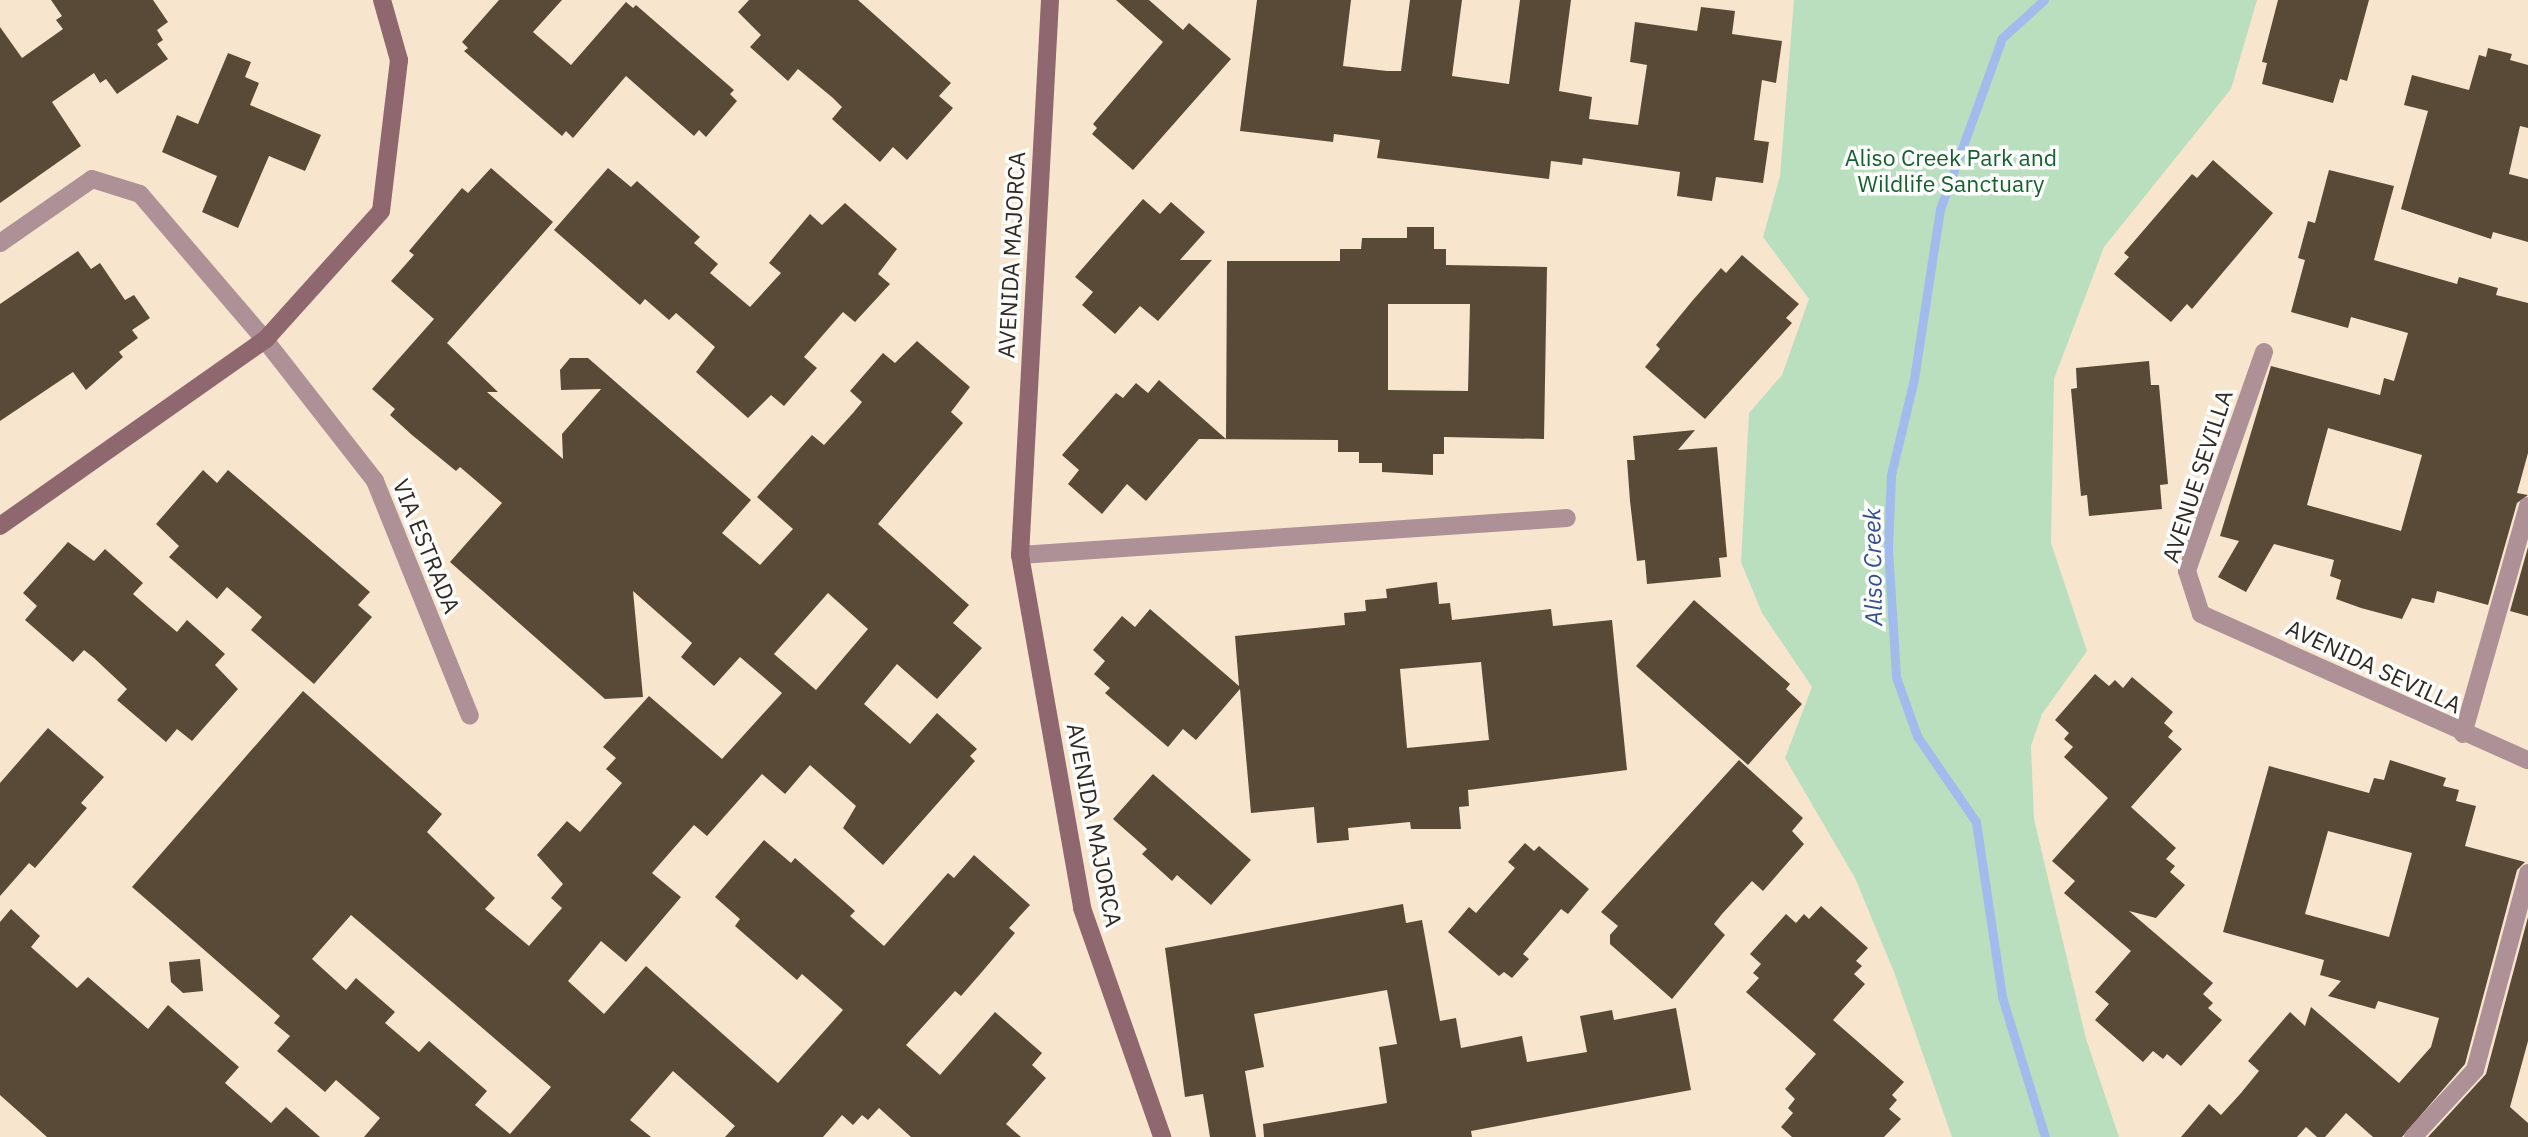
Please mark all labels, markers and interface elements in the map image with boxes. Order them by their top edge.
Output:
park label: Aliso Creek Park and Wildlife Sanctuary [1845,143,2057,197]
street label: AVENIDA MAJORCA [992,151,1030,359]
street label: AVENUE SEVILLA [2156,386,2238,566]
street label: VIA ESTRADA [388,475,466,617]
water label: Aliso Creek [1858,508,1888,626]
street label: AVENIDA SEVILLA [2282,613,2466,719]
street label: AVENIDA MAJORCA [1062,721,1128,929]

